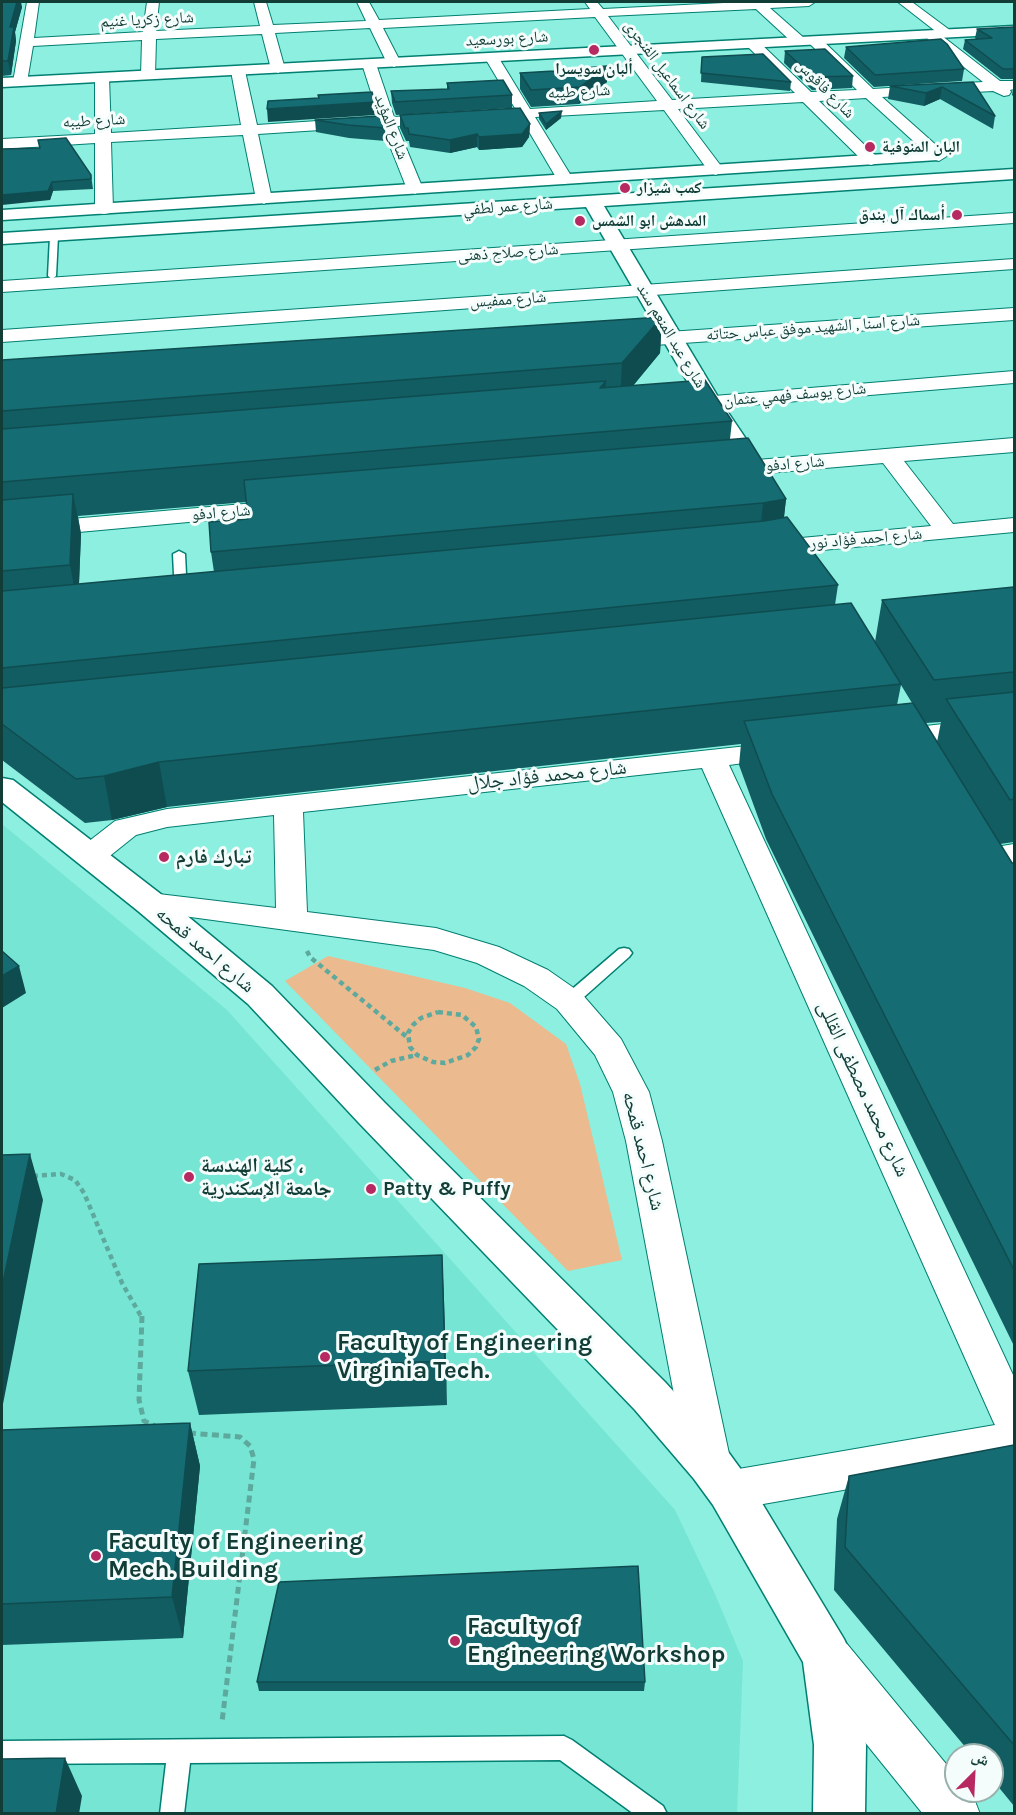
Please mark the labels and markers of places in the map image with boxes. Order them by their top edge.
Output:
marker: ألبان سويسرا [587,43,601,57]
place label: ألبان سويسرا [555,59,633,79]
place label: البان المنوفية [882,137,960,157]
marker: البان المنوفية [863,140,877,154]
place label: كمب شيزار [637,178,702,198]
marker: كمب شيزار [618,181,632,195]
place label: أسماك آل بندق [858,205,945,225]
marker: أسماك آل بندق [950,208,964,222]
place label: المدهش ابو الشمس [592,211,707,231]
marker: المدهش ابو الشمس [573,214,587,228]
place label: تبارك فارم [176,845,251,869]
marker: تبارك فارم [157,850,171,864]
place label: كلية الهندسة ، جامعة الإسكندرية [201,1154,332,1201]
marker: كلية الهندسة ، جامعة الإسكندرية [182,1170,196,1184]
place label: Patty & Puffy [383,1177,510,1201]
marker: Patty & Puffy [364,1182,378,1196]
place label: Faculty of Engineering Virginia Tech. [337,1329,592,1385]
marker: Faculty of Engineering Virginia Tech. [318,1350,332,1364]
place label: Faculty of Engineering Mech. Building [108,1528,363,1584]
marker: Faculty of Engineering Mech. Building [89,1549,103,1563]
place label: Faculty of Engineering Workshop [467,1613,725,1669]
marker: Faculty of Engineering Workshop [448,1634,462,1648]

